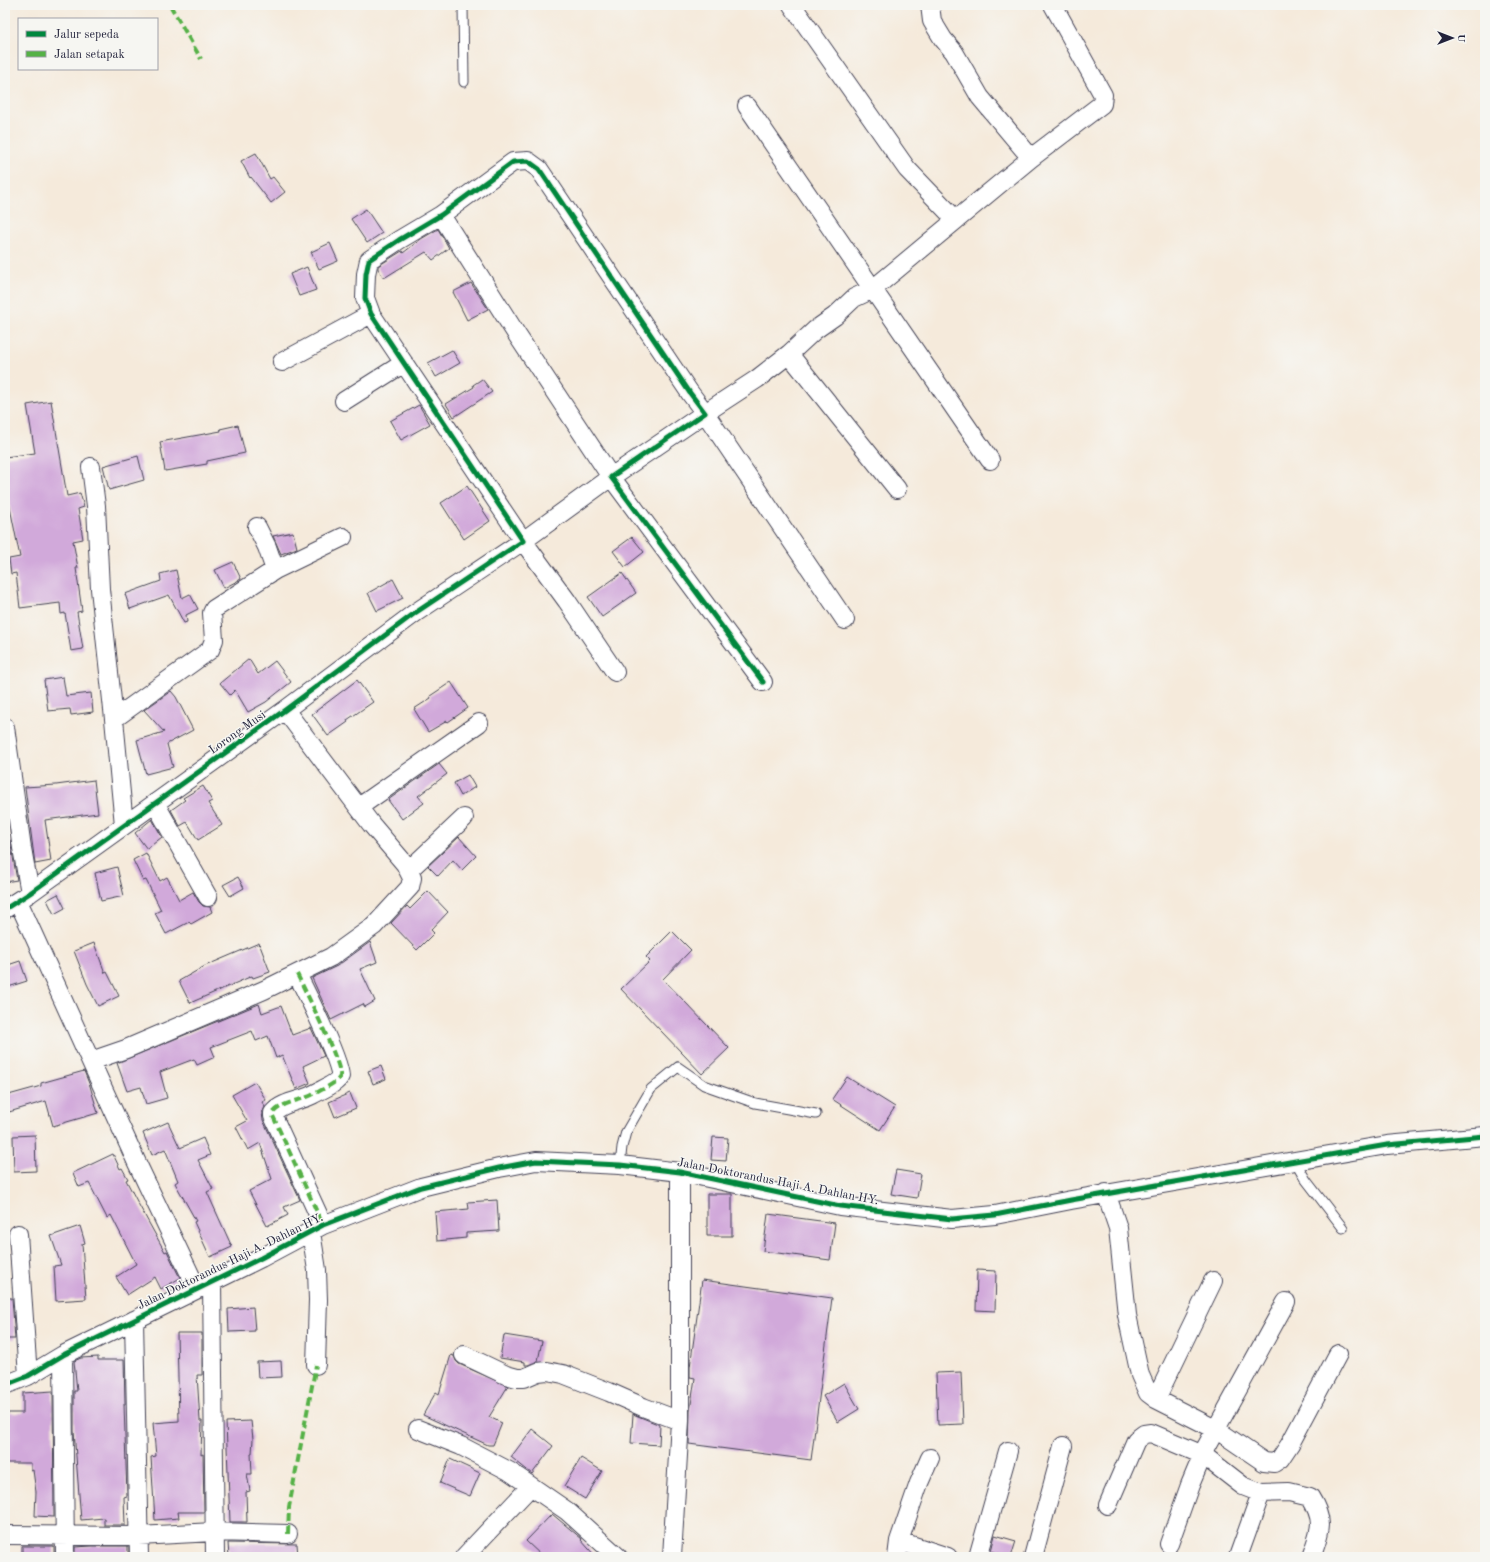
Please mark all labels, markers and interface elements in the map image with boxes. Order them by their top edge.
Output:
legend [18,18,158,70]
north arrow [1432,18,1472,58]
text: Jalur sepeda [54,29,119,41]
text: U [1455,34,1466,43]
text: Jalan setapak [54,49,125,61]
street label: Lorong Musi [207,709,268,757]
street label: Jalan Doktorandus Haji A. Dahlan HY. [676,1157,879,1207]
street label: Jalan Doktorandus Haji A. Dahlan HY. [136,1212,325,1312]

